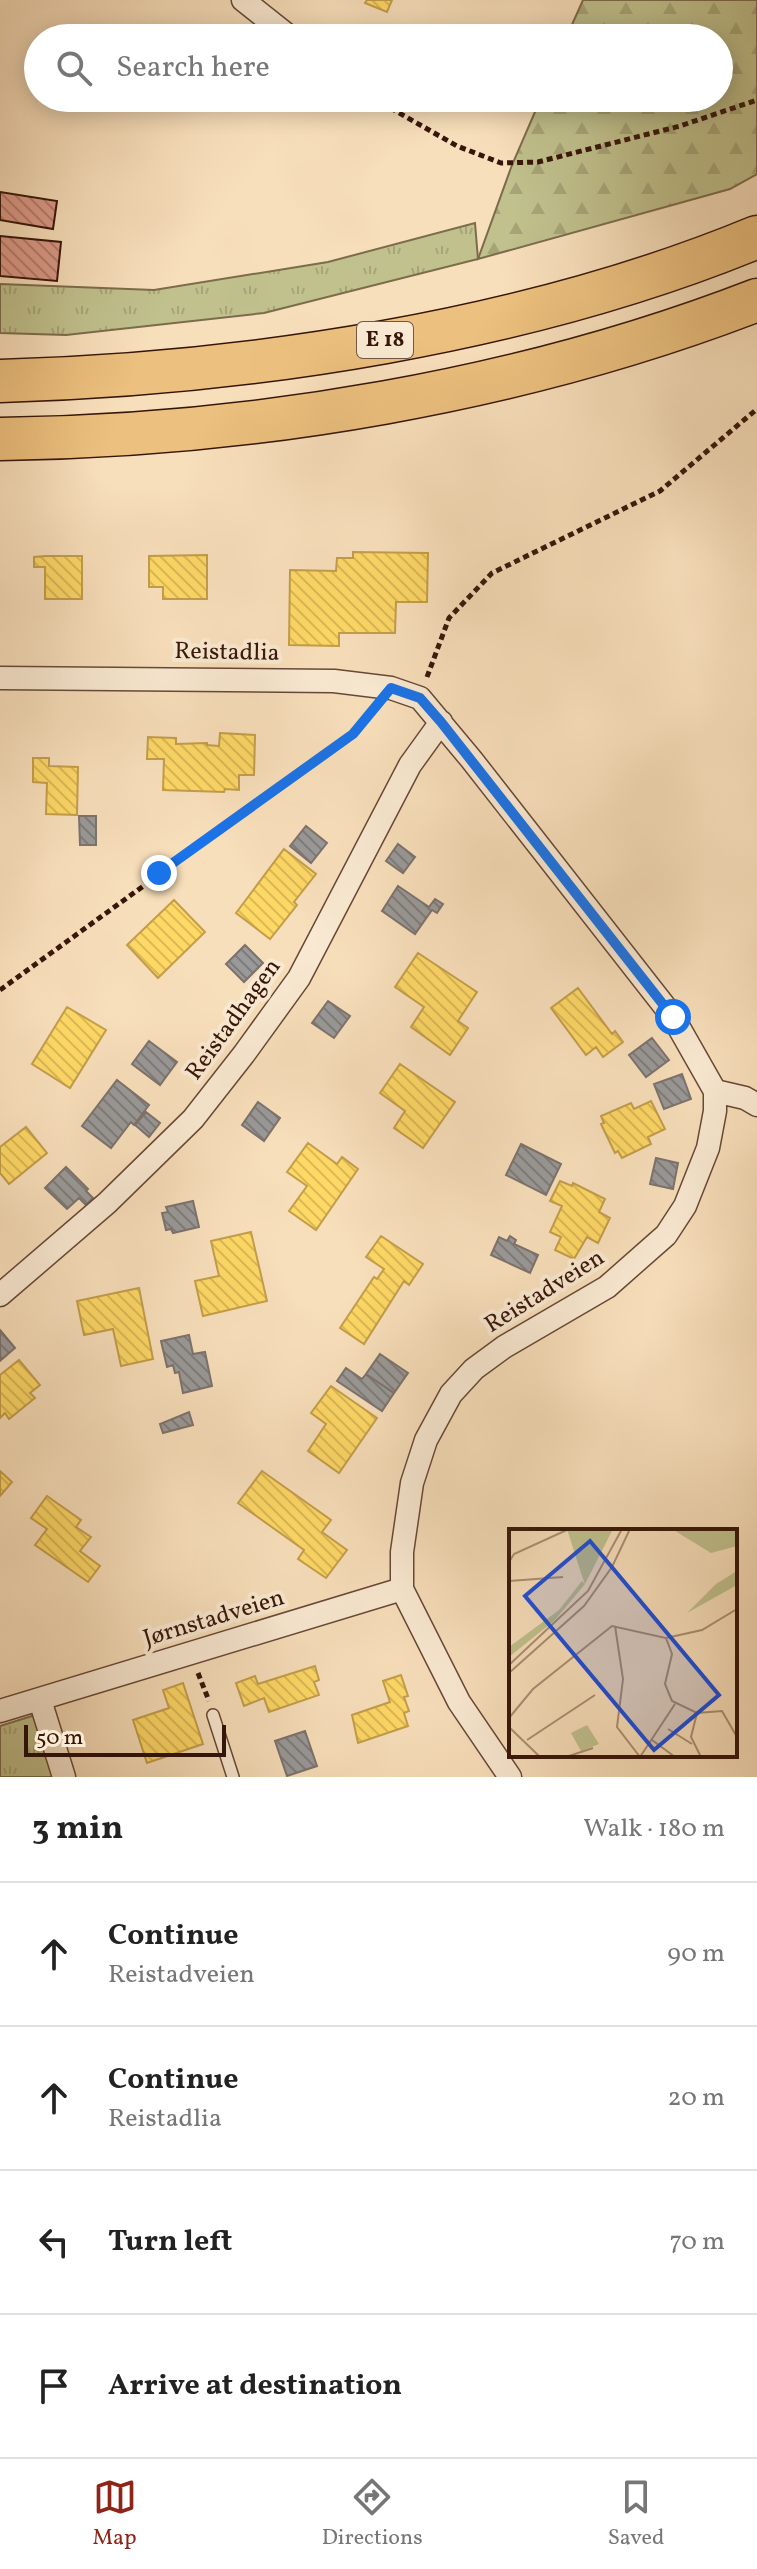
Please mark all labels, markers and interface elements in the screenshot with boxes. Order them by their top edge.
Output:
search box [24,24,733,112]
icon: search [52,46,96,90]
text: Search here [116,47,270,89]
road number: E 18 [357,322,413,358]
street label: Reistadlia [174,635,280,671]
route end [141,855,177,891]
street label: Reistadhagen [178,952,290,1088]
route start [655,999,691,1035]
street label: Reistadveien [479,1242,611,1342]
inset map [509,1529,737,1757]
street label: Jørnstadveien [139,1581,289,1657]
scale bar [24,1721,226,1757]
text: 50 m [36,1723,83,1754]
text: 3 min [32,1806,123,1853]
text: Walk · 180 m [583,1811,725,1847]
text: Continue [108,1915,239,1957]
icon: ahead [32,1932,76,1976]
text: 90 m [667,1936,725,1972]
text: Reistadveien [108,1957,255,1993]
text: Continue [108,2059,239,2101]
icon: ahead [32,2076,76,2120]
text: 20 m [667,2080,725,2116]
text: Reistadlia [108,2101,222,2137]
icon: left [32,2220,76,2264]
text: Turn left [108,2221,232,2263]
text: 70 m [670,2224,725,2260]
icon: arrive [32,2364,76,2408]
text: Arrive at destination [108,2365,402,2407]
tab: Map [93,2475,137,2554]
tab: Directions [322,2475,423,2554]
tab: Saved [608,2475,664,2554]

